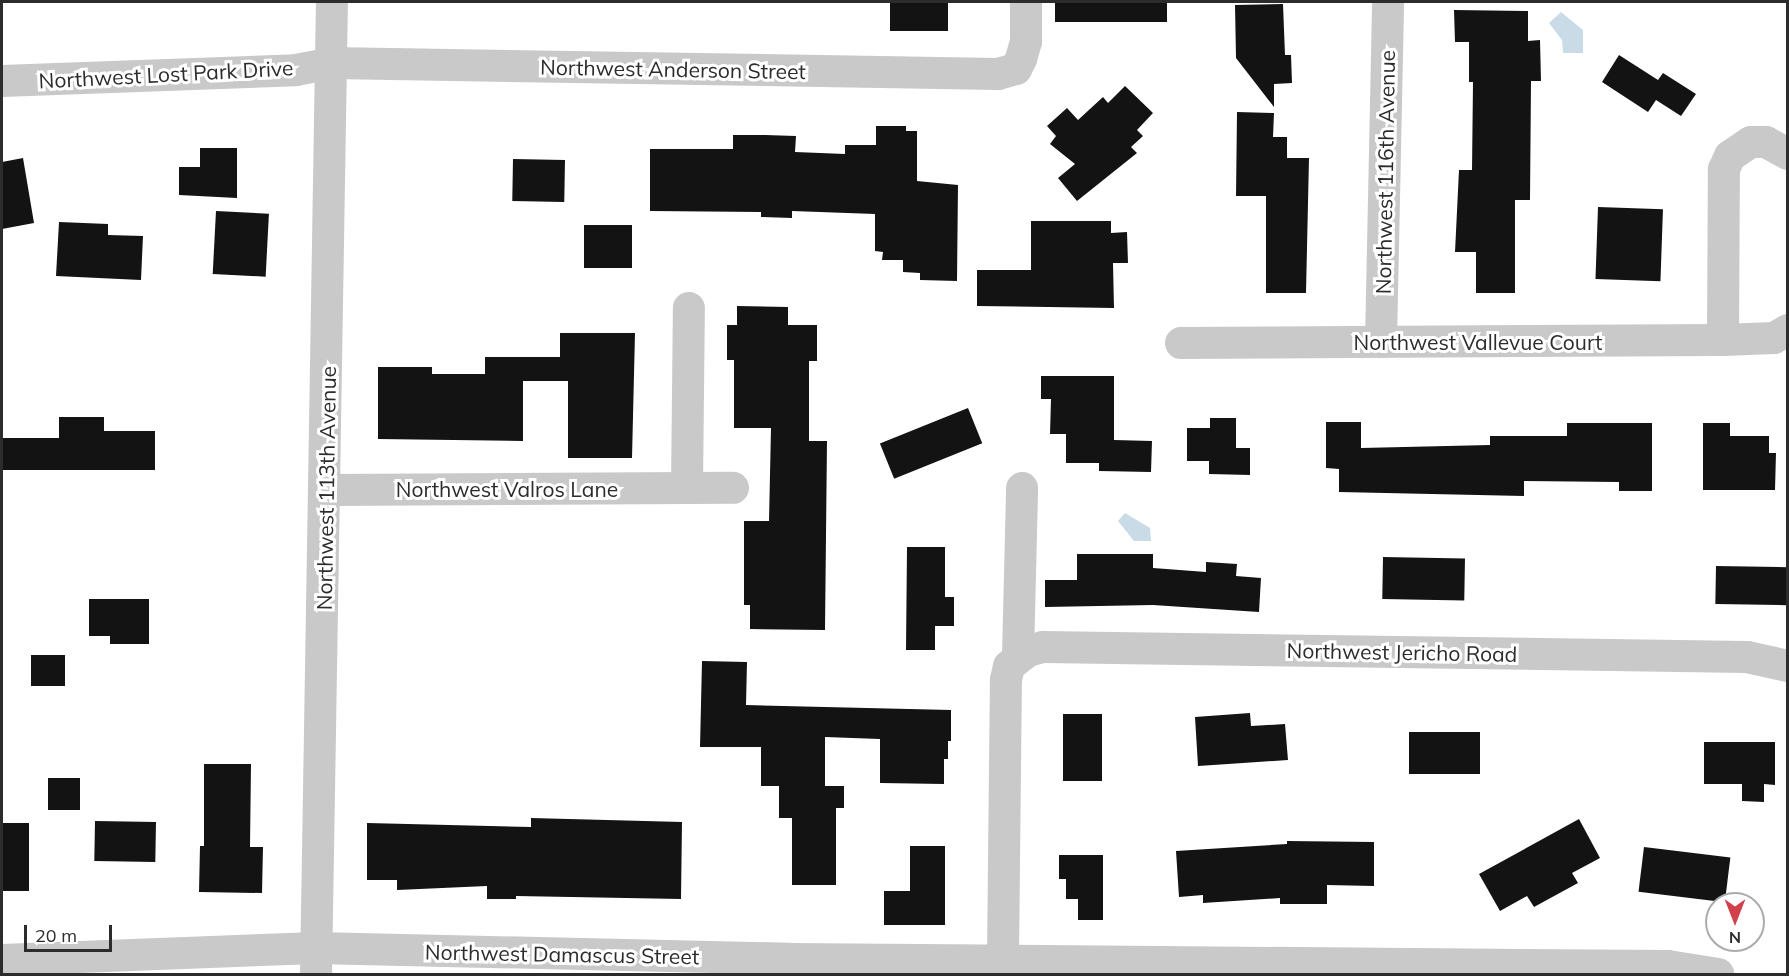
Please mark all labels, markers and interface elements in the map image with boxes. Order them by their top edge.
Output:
street label: Northwest 116th Avenue [1370,50,1400,294]
street label: Northwest Anderson Street [540,54,806,84]
street label: Northwest Lost Park Drive [38,55,294,93]
street label: Northwest Vallevue Court [1354,329,1602,355]
street label: Northwest 113th Avenue [311,366,341,610]
street label: Northwest Valros Lane [396,476,618,502]
street label: Northwest Jericho Road [1286,637,1518,667]
north arrow [1705,892,1765,952]
scale bar [27,913,116,951]
text: 20 m [35,924,77,947]
text: N [1729,928,1741,948]
street label: Northwest Damascus Street [425,939,699,969]

